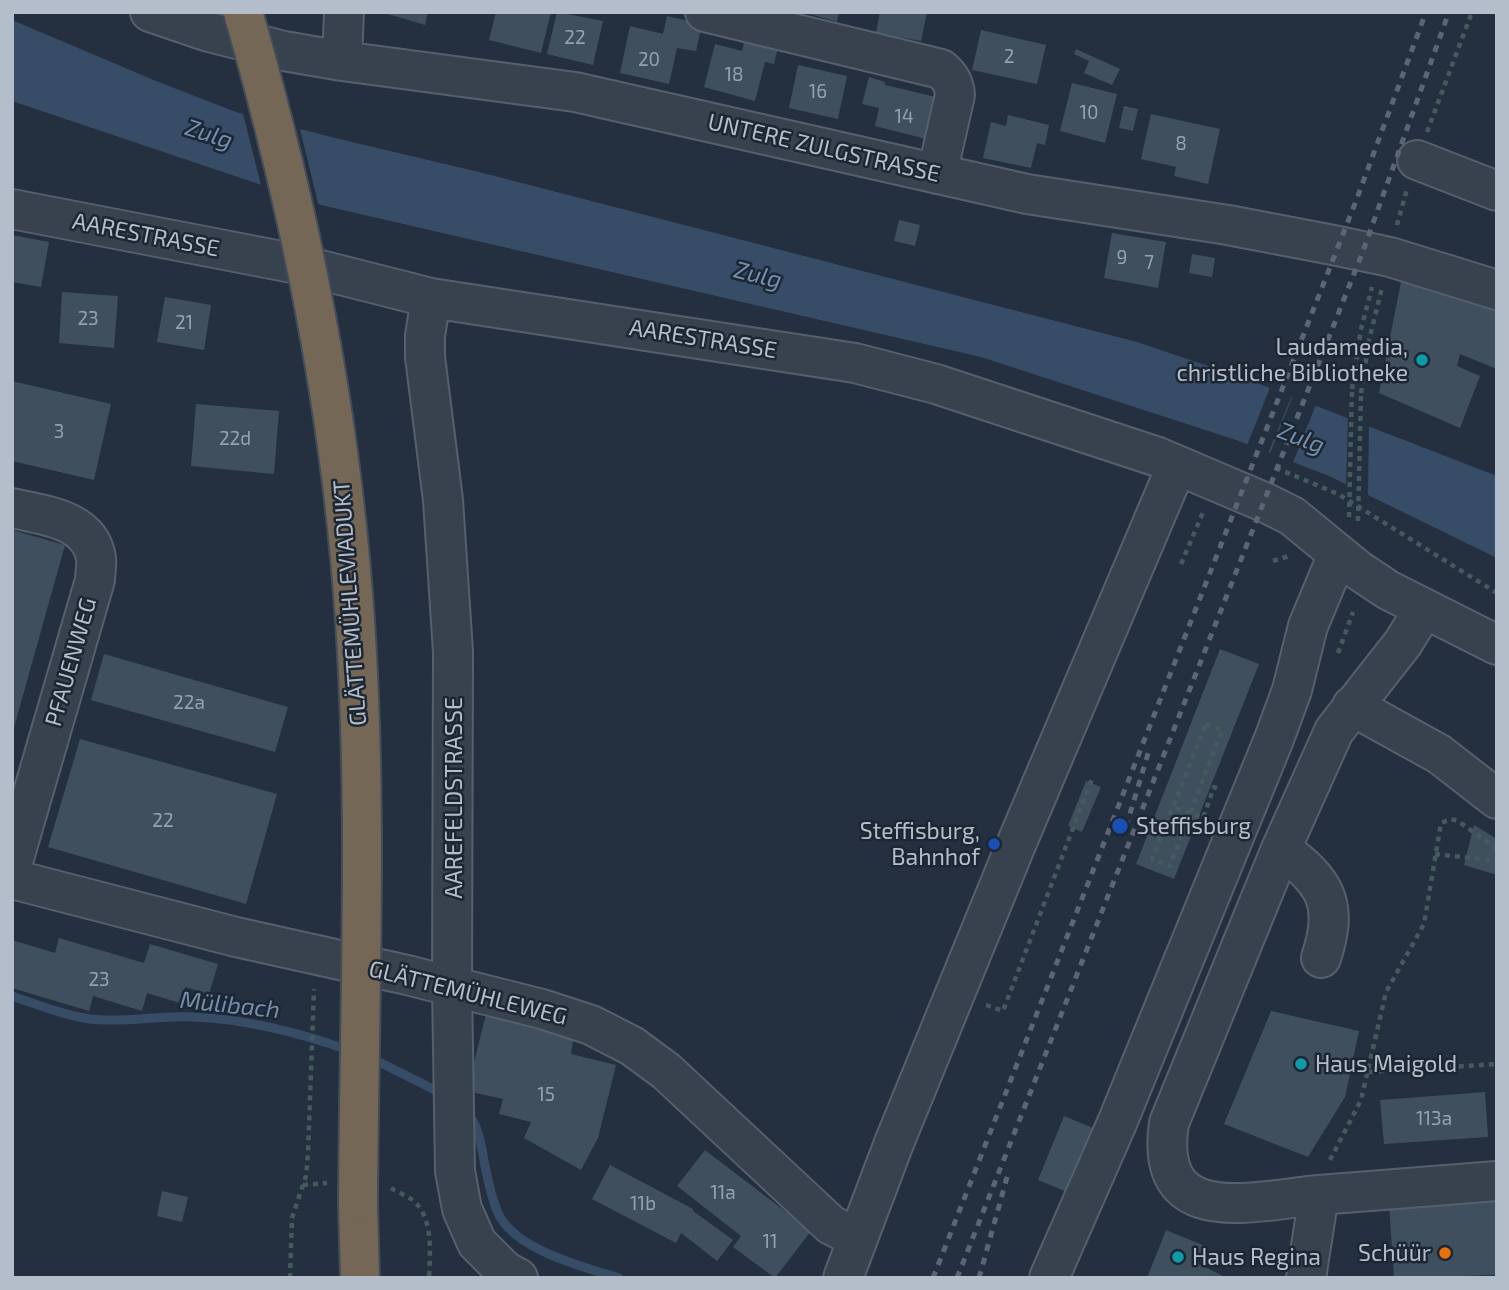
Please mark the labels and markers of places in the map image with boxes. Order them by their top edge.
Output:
place label: Laudamedia, christliche Bibliotheke [1177,333,1408,387]
marker: Laudamedia, christliche Bibliotheke [1414,352,1430,368]
place label: Steffisburg [1136,812,1251,840]
marker: Steffisburg [1110,816,1130,836]
place label: Steffisburg, Bahnhof [860,817,980,871]
marker: Steffisburg, Bahnhof [986,836,1002,852]
place label: Haus Maigold [1315,1050,1457,1078]
marker: Haus Maigold [1293,1056,1309,1072]
place label: Schüür [1358,1239,1431,1267]
place label: Haus Regina [1192,1243,1321,1271]
marker: Schüür [1437,1245,1453,1261]
marker: Haus Regina [1170,1249,1186,1265]

